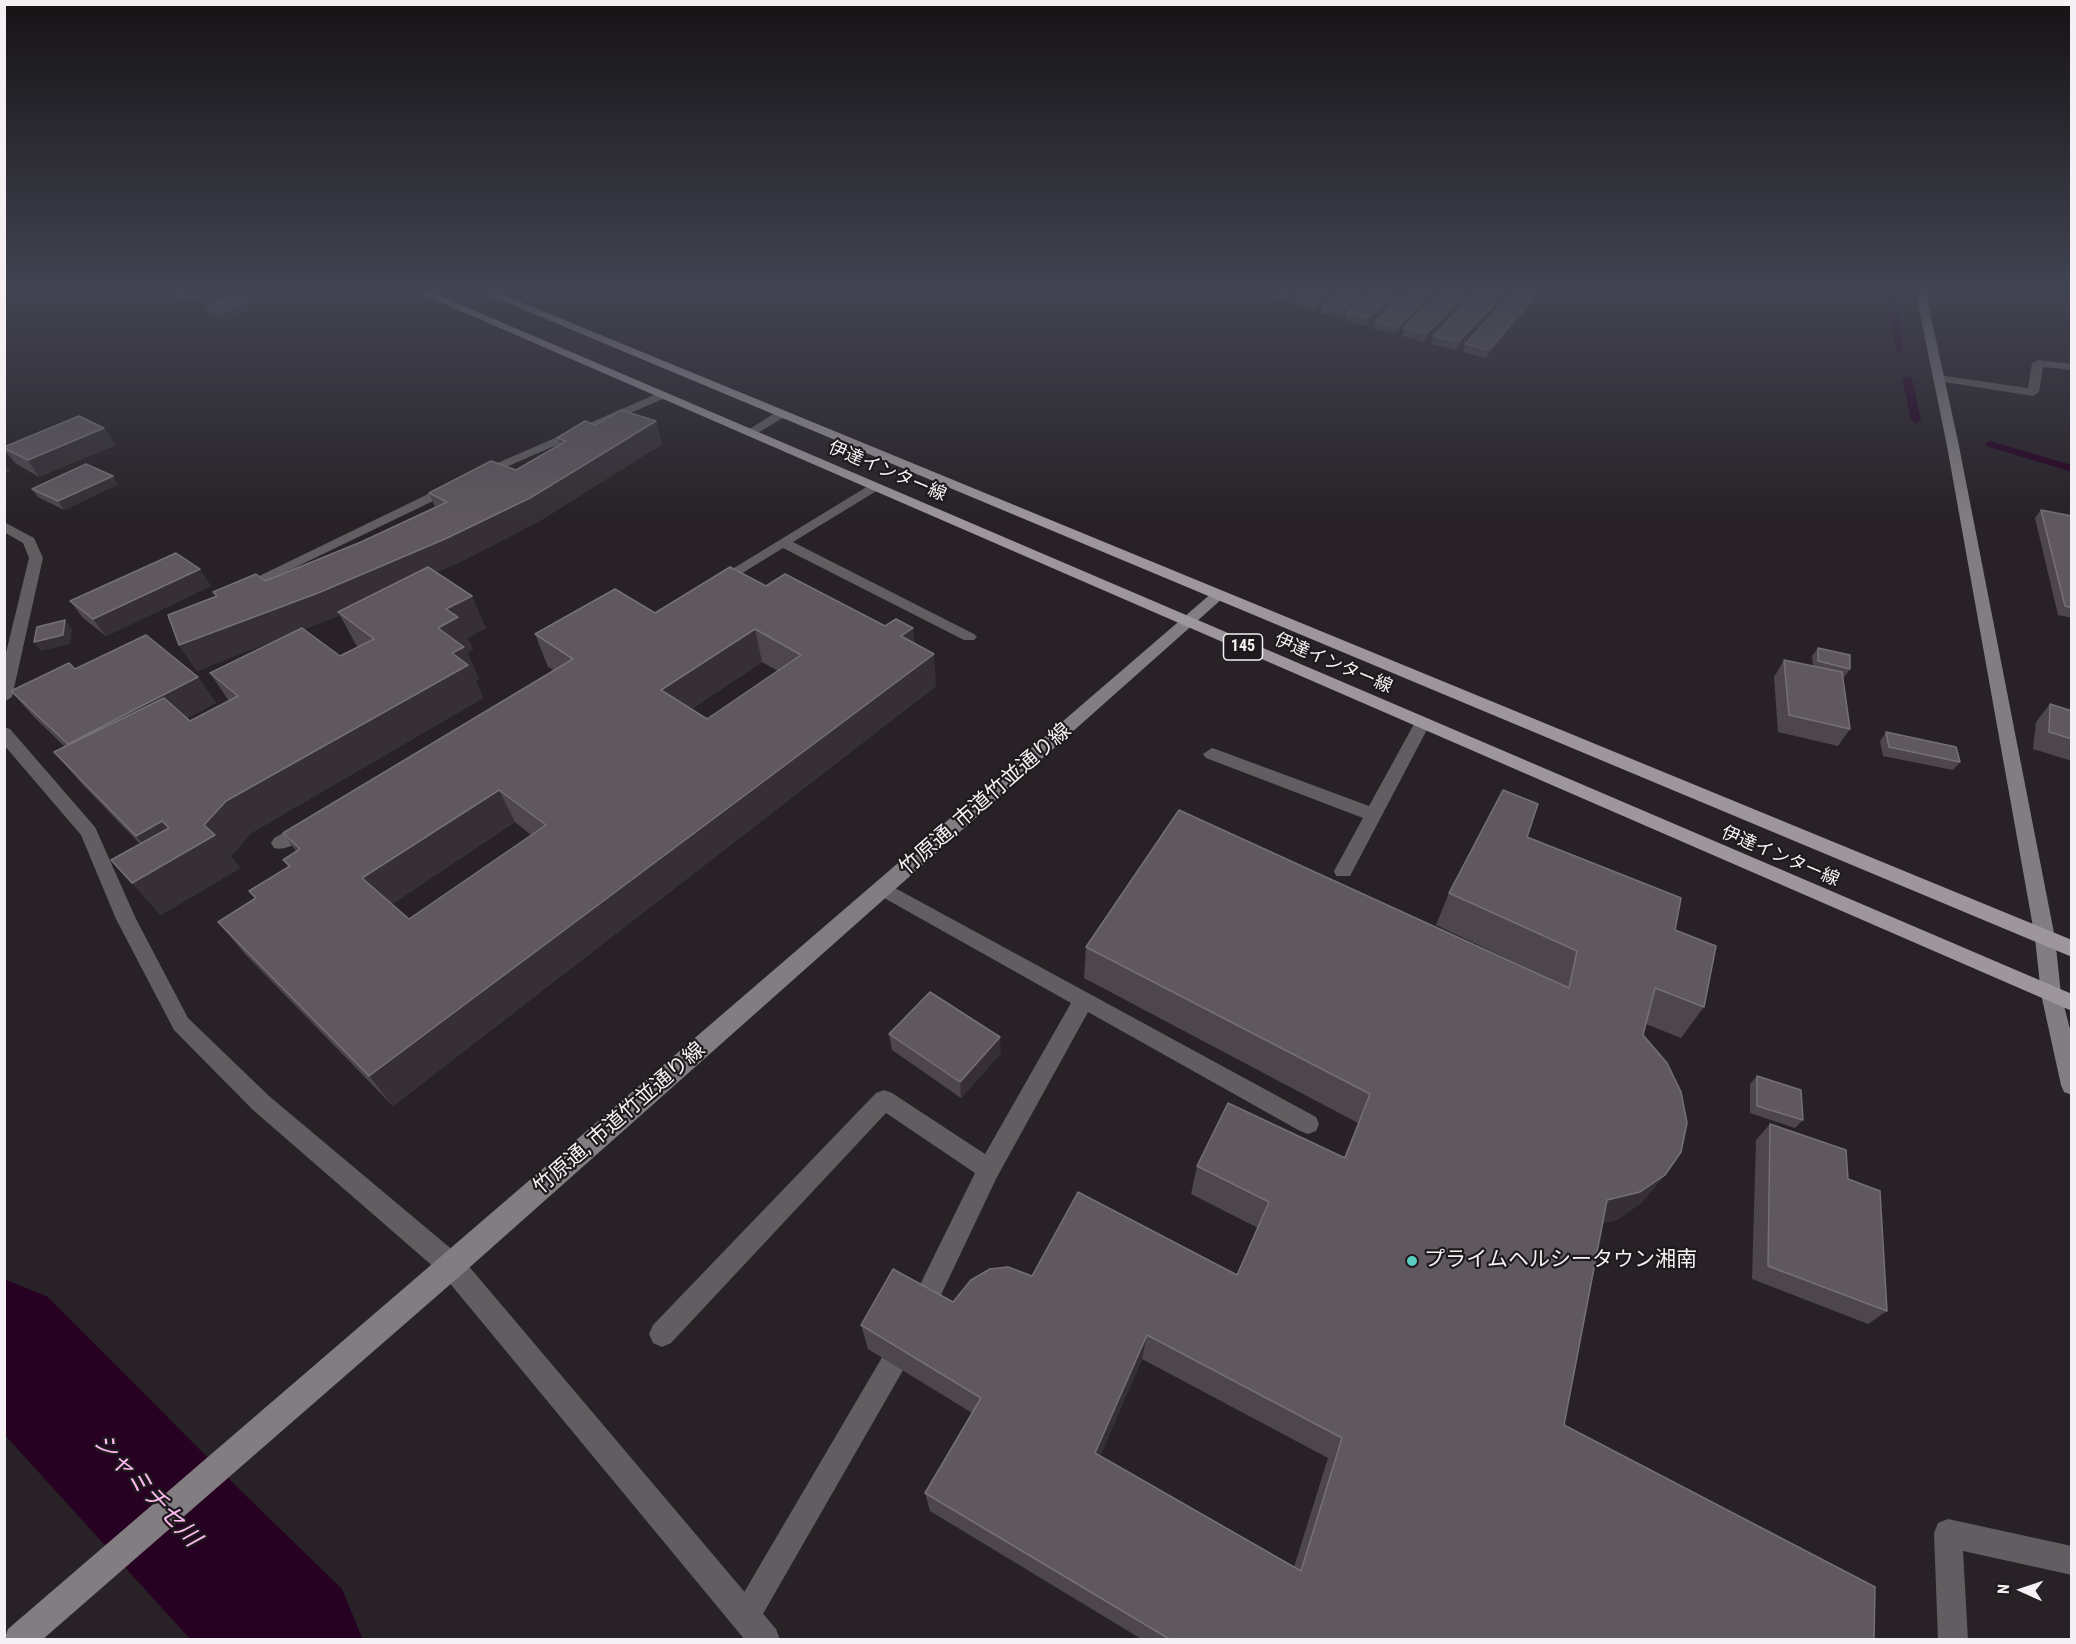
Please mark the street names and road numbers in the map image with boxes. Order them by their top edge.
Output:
street label: 伊達インター線 [825,437,949,507]
street label: 伊達インター線 [1271,629,1395,699]
road number: 145 [1224,634,1262,660]
street label: 竹原通, 市道竹並通り線 [895,719,1077,881]
street label: 伊達インター線 [1718,822,1842,892]
street label: 竹原通, 市道竹並通り線 [529,1038,711,1200]

